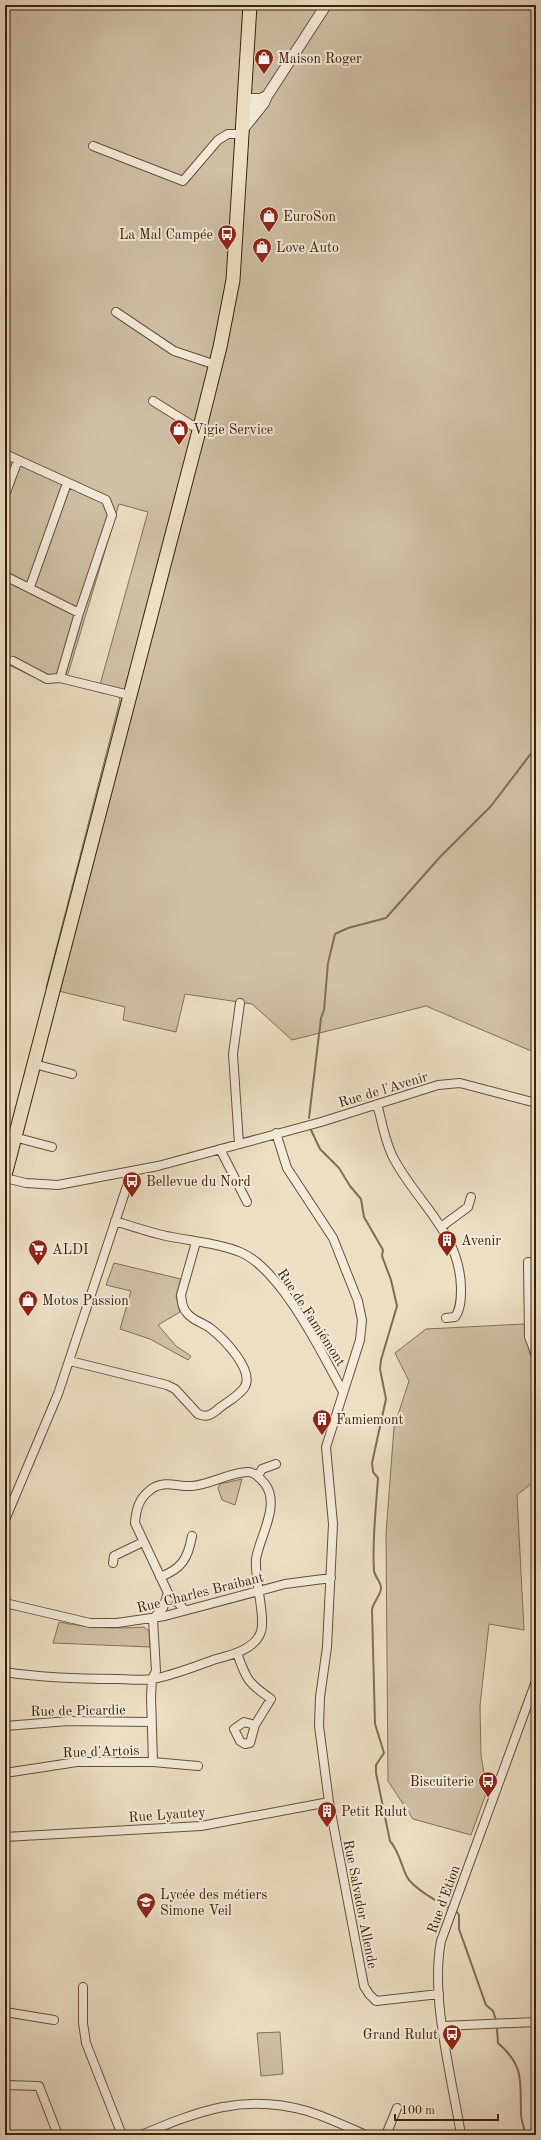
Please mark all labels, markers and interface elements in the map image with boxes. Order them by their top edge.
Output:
shop icon: Maison Roger [253,47,275,75]
place label: Maison Roger [278,52,362,66]
shop icon: EuroSon [258,205,280,233]
place label: EuroSon [283,210,336,224]
bus stop icon: La Mal Campée [216,223,238,251]
place label: La Mal Campée [119,228,213,242]
shop icon: Love Auto [251,236,273,264]
place label: Love Auto [276,241,339,255]
shop icon: Vigie Service [168,418,190,446]
place label: Vigie Service [193,423,273,437]
street label: Rue de l'Avenir [337,1070,430,1110]
bus stop icon: Bellevue du Nord [121,1170,143,1198]
place label: Bellevue du Nord [146,1175,251,1189]
building icon: Avenir [436,1229,458,1257]
place label: Avenir [461,1234,501,1248]
supermarket icon: ALDI [27,1238,49,1266]
place label: ALDI [52,1243,89,1257]
street label: Rue de Famiémont [275,1266,348,1369]
shop icon: Motos Passion [17,1289,39,1317]
place label: Motos Passion [42,1294,129,1308]
building icon: Famiemont [311,1408,333,1436]
place label: Famiemont [336,1413,403,1427]
street label: Rue Charles Braibant [135,1570,265,1616]
street label: Rue de Picardie [30,1703,126,1719]
street label: Rue d'Artois [62,1744,140,1760]
bus stop icon: Biscuiterie [477,1770,499,1798]
place label: Biscuiterie [410,1775,474,1789]
building icon: Petit Rulut [316,1800,338,1828]
street label: Rue Lyautey [128,1805,207,1825]
place label: Petit Rulut [341,1805,407,1819]
street label: Rue Salvador Allende [341,1839,379,1970]
street label: Rue d'Etion [425,1863,463,1935]
place label: Lycée des métiers Simone Veil [160,1888,267,1918]
school or university icon: Lycée des métiers Simone Veil [135,1891,157,1919]
bus stop icon: Grand Rulut [441,2023,463,2051]
place label: Grand Rulut [363,2028,438,2042]
scale bar [395,2096,498,2122]
text: 100 m [401,2105,435,2117]

